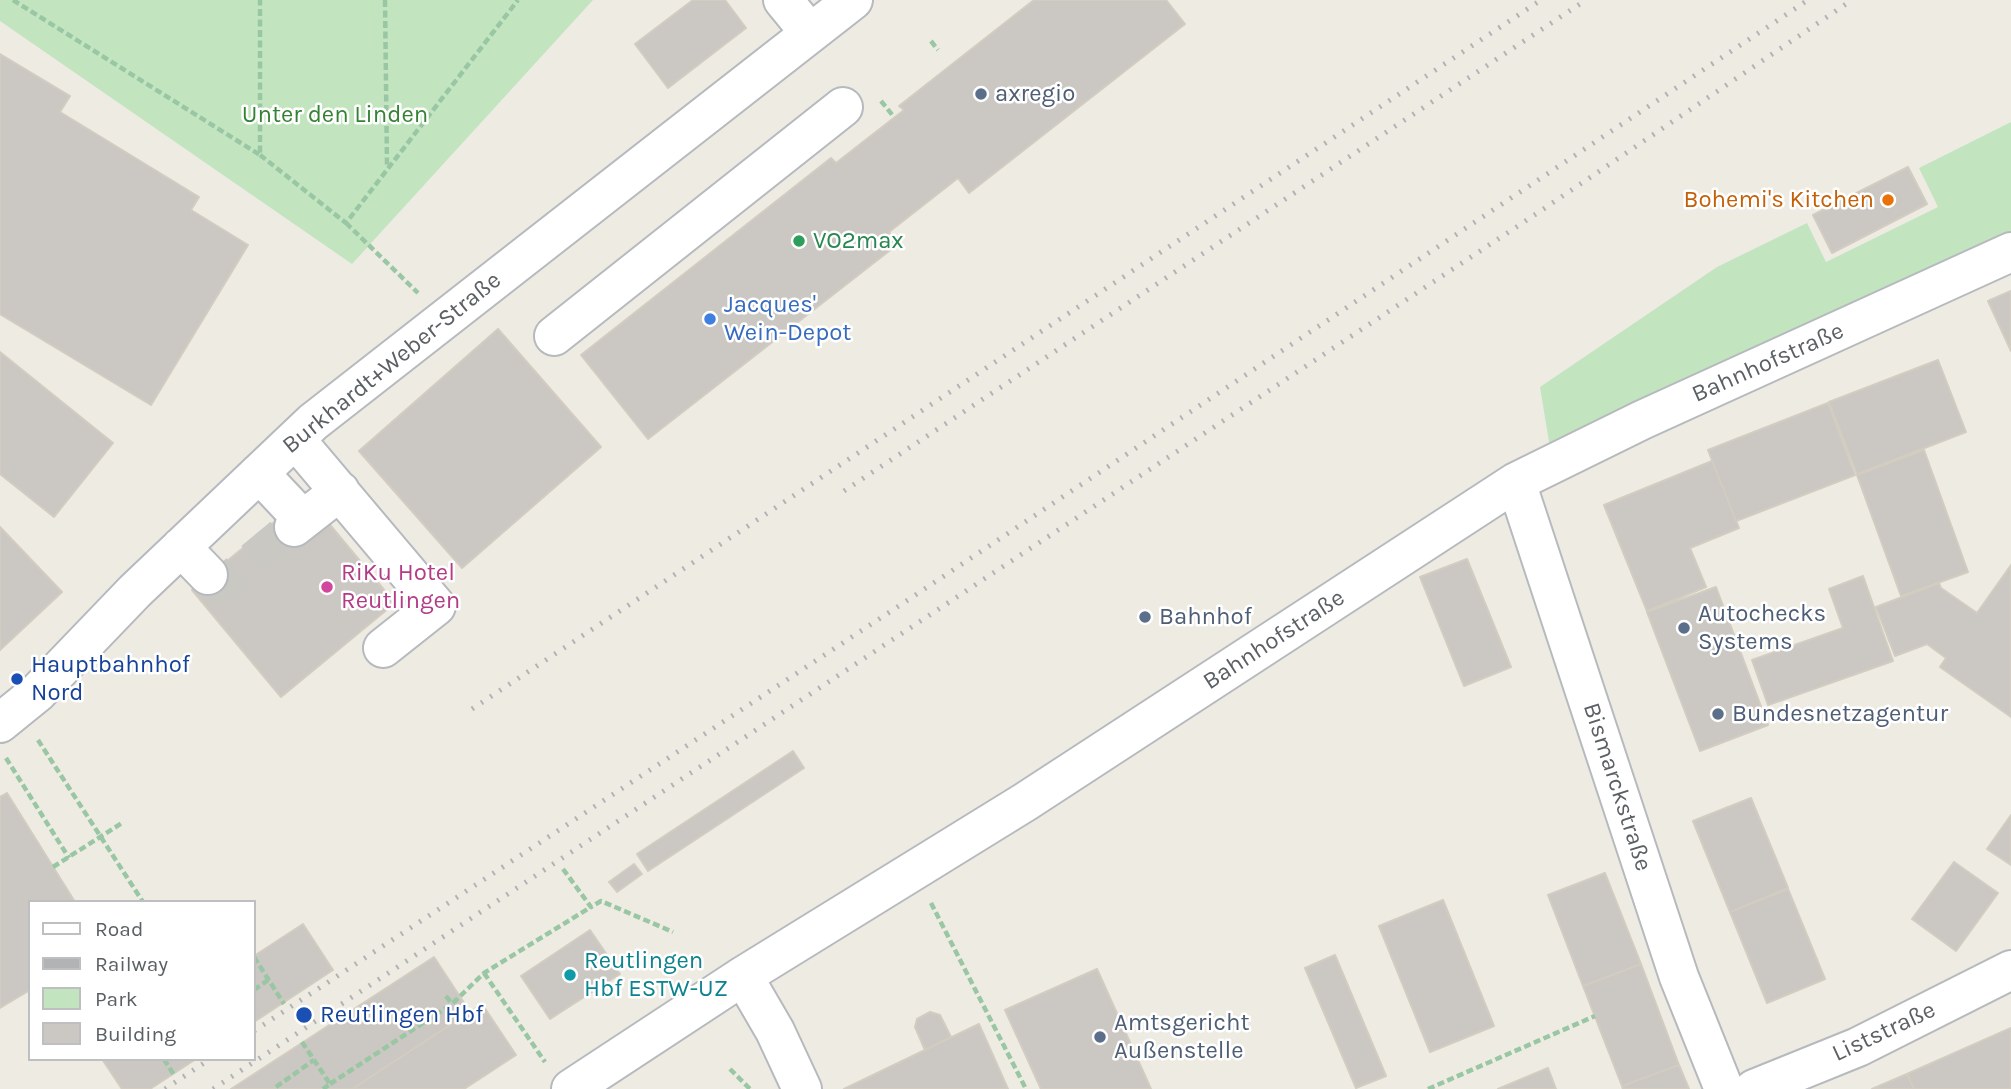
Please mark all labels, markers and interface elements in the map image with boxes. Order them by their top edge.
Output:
place label: axregio [995,80,1075,108]
marker: axregio [973,86,989,102]
park label: Unter den Linden [242,101,428,129]
place label: Bohemi's Kitchen [1684,186,1874,214]
marker: Bohemi's Kitchen [1880,192,1896,208]
place label: VO2max [813,227,904,255]
marker: VO2max [791,233,807,249]
street label: Burkhardt+Weber-Straße [277,266,507,460]
place label: Jacques' Wein-Depot [724,291,851,347]
marker: Jacques' Wein-Depot [702,311,718,327]
street label: Bahnhofstraße [1688,317,1848,409]
place label: RiKu Hotel Reutlingen [341,559,460,615]
marker: RiKu Hotel Reutlingen [319,579,335,595]
street label: Bahnhofstraße [1198,584,1350,696]
place label: Autochecks Systems [1698,600,1826,656]
place label: Bahnhof [1159,603,1252,631]
marker: Bahnhof [1137,609,1153,625]
marker: Autochecks Systems [1676,620,1692,636]
place label: Hauptbahnhof Nord [31,651,190,707]
marker: Hauptbahnhof Nord [9,671,25,687]
street label: Bismarckstraße [1576,699,1658,875]
place label: Bundesnetzagentur [1732,700,1948,728]
marker: Bundesnetzagentur [1710,706,1726,722]
legend [28,900,256,1061]
text: Road [95,917,143,941]
place label: Reutlingen Hbf ESTW-UZ [584,947,728,1003]
text: Railway [95,952,168,976]
marker: Reutlingen Hbf ESTW-UZ [562,967,578,983]
text: Park [95,987,138,1011]
street label: Liststraße [1828,996,1940,1068]
place label: Reutlingen Hbf [320,1001,483,1029]
marker: Reutlingen Hbf [294,1005,314,1025]
place label: Amtsgericht Außenstelle [1114,1009,1249,1065]
text: Building [95,1022,176,1046]
marker: Amtsgericht Außenstelle [1092,1029,1108,1045]

